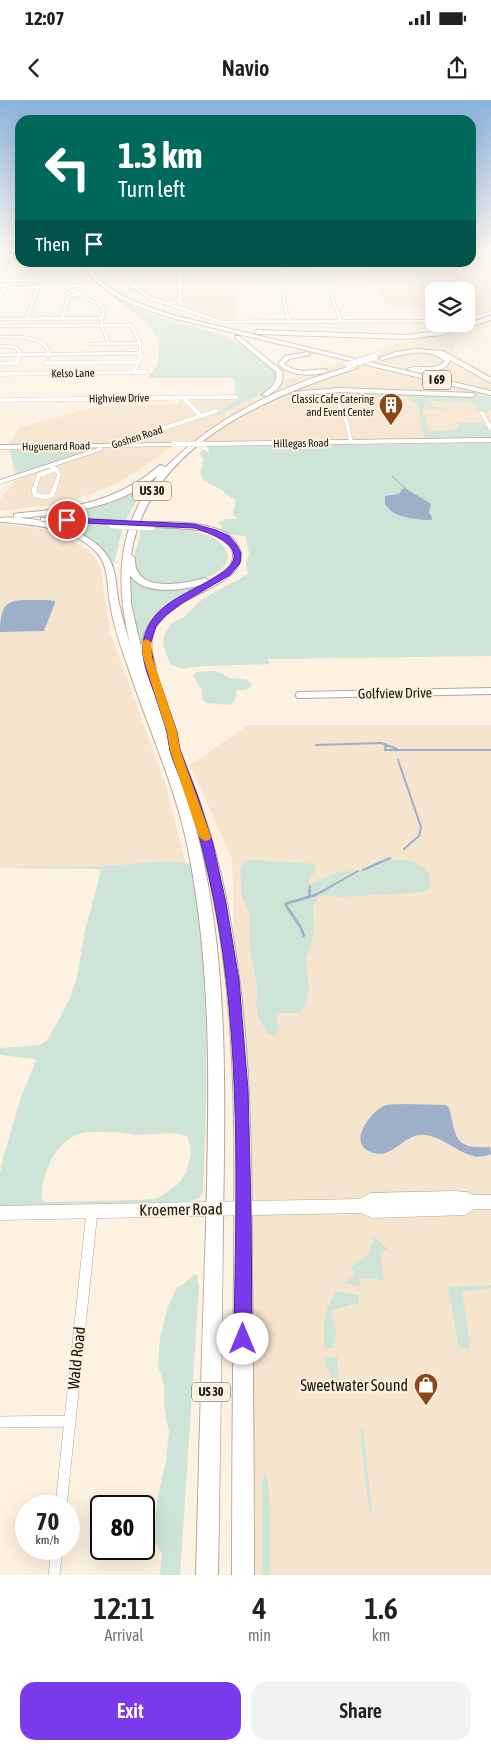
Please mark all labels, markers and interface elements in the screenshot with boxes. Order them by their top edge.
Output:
text: 12:07 [25,7,64,29]
icon: back [20,54,48,82]
icon: share [443,54,471,82]
text: Navio [222,55,269,81]
icon: left [35,135,100,200]
text: 1.3 km [118,135,203,175]
text: Turn left [118,176,185,202]
icon: arrive [80,230,108,258]
text: Then [35,233,70,255]
map controls [425,282,475,332]
button: layers [425,282,475,332]
street label: Kelso Lane [51,367,95,379]
road number: I 69 [423,370,451,390]
street label: Highview Drive [89,391,149,405]
building icon: Classic Cafe Catering and Event Center [378,392,404,426]
place label: Classic Cafe Catering and Event Center [292,393,375,418]
street label: Goshen Road [110,423,164,451]
street label: Hillegas Road [273,437,329,449]
street label: Huguenard Road [22,439,90,453]
road number: US 30 [133,482,171,501]
pin [46,499,88,541]
icon: arrive [53,506,81,534]
street label: Golfview Drive [358,684,432,702]
street label: Kroemer Road [139,1199,223,1219]
position arrow [216,1312,268,1364]
street label: Wald Road [64,1326,88,1390]
shop icon: Sweetwater Sound [413,1372,439,1406]
place label: Sweetwater Sound [300,1376,408,1394]
road number: US 30 [192,1382,230,1401]
speed limit sign: 80 [90,1495,155,1560]
text: 70 [36,1507,59,1535]
text: km/h [36,1533,59,1547]
text: 12:11 [93,1591,155,1625]
text: 4 [253,1591,267,1625]
text: 1.6 [364,1591,398,1625]
text: Arrival [105,1626,144,1644]
text: min [248,1626,271,1644]
text: km [372,1626,390,1644]
button: Exit [20,1682,241,1740]
button: Share [251,1682,471,1740]

